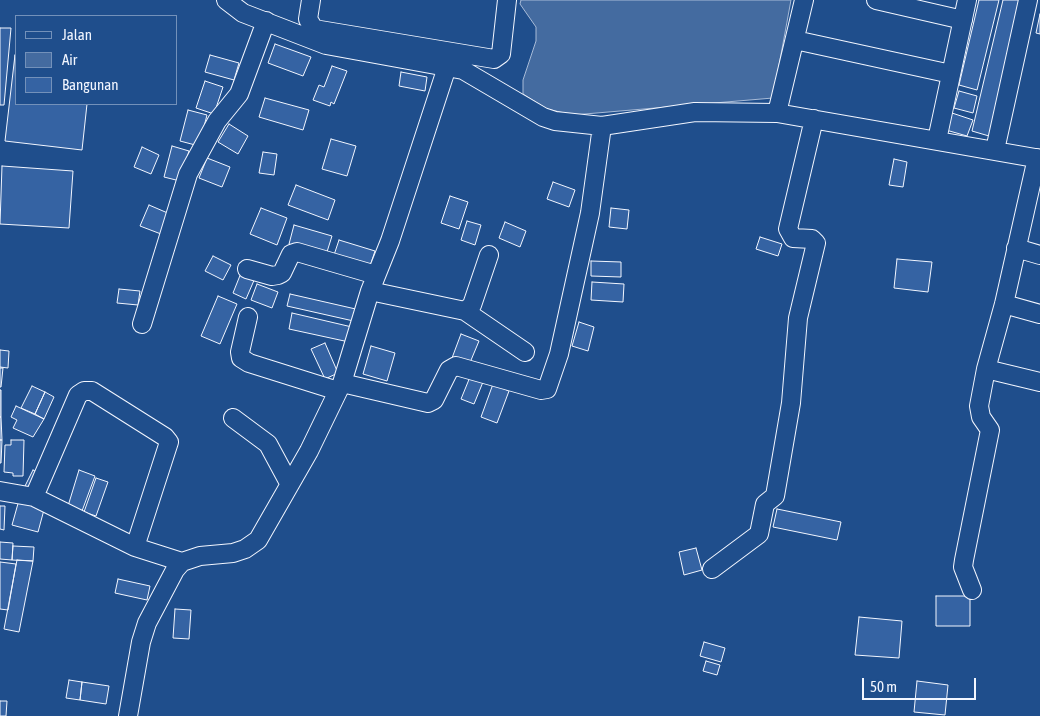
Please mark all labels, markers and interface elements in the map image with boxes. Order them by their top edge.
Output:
legend [15,15,178,105]
text: Jalan [62,26,92,43]
text: Air [62,51,77,68]
text: Bangunan [62,76,119,93]
scale bar [865,668,979,700]
text: 50 m [870,678,897,695]

